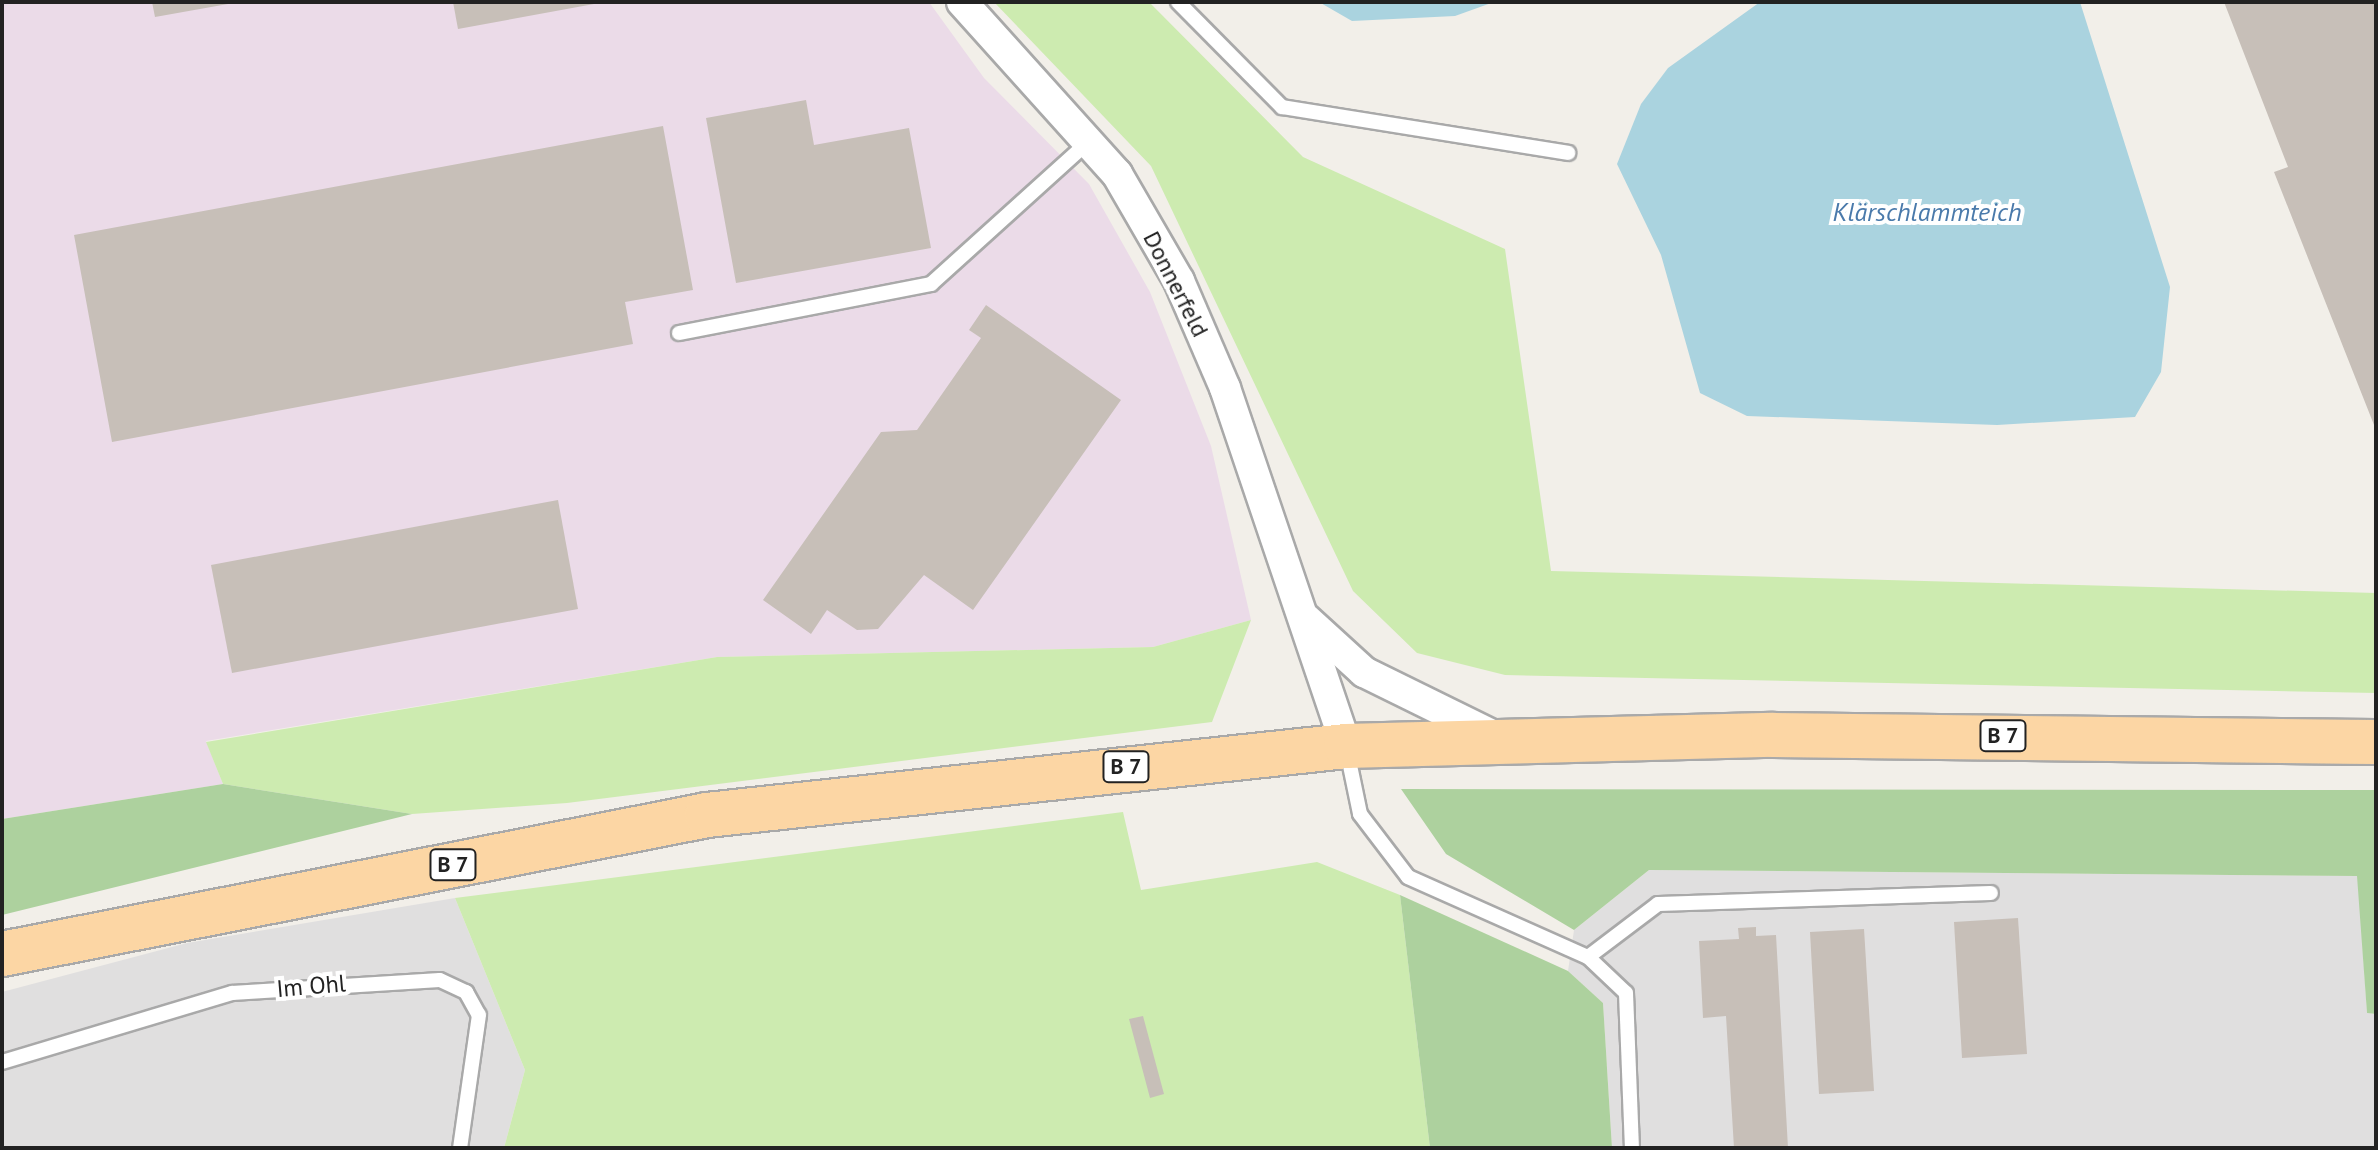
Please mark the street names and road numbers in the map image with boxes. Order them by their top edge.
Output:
street label: Donnerfeld [1137,226,1215,342]
road number: B 7 [1979,718,2027,754]
road number: B 7 [1102,749,1150,785]
road number: B 7 [429,847,477,883]
street label: Im Ohl [275,969,347,1003]

